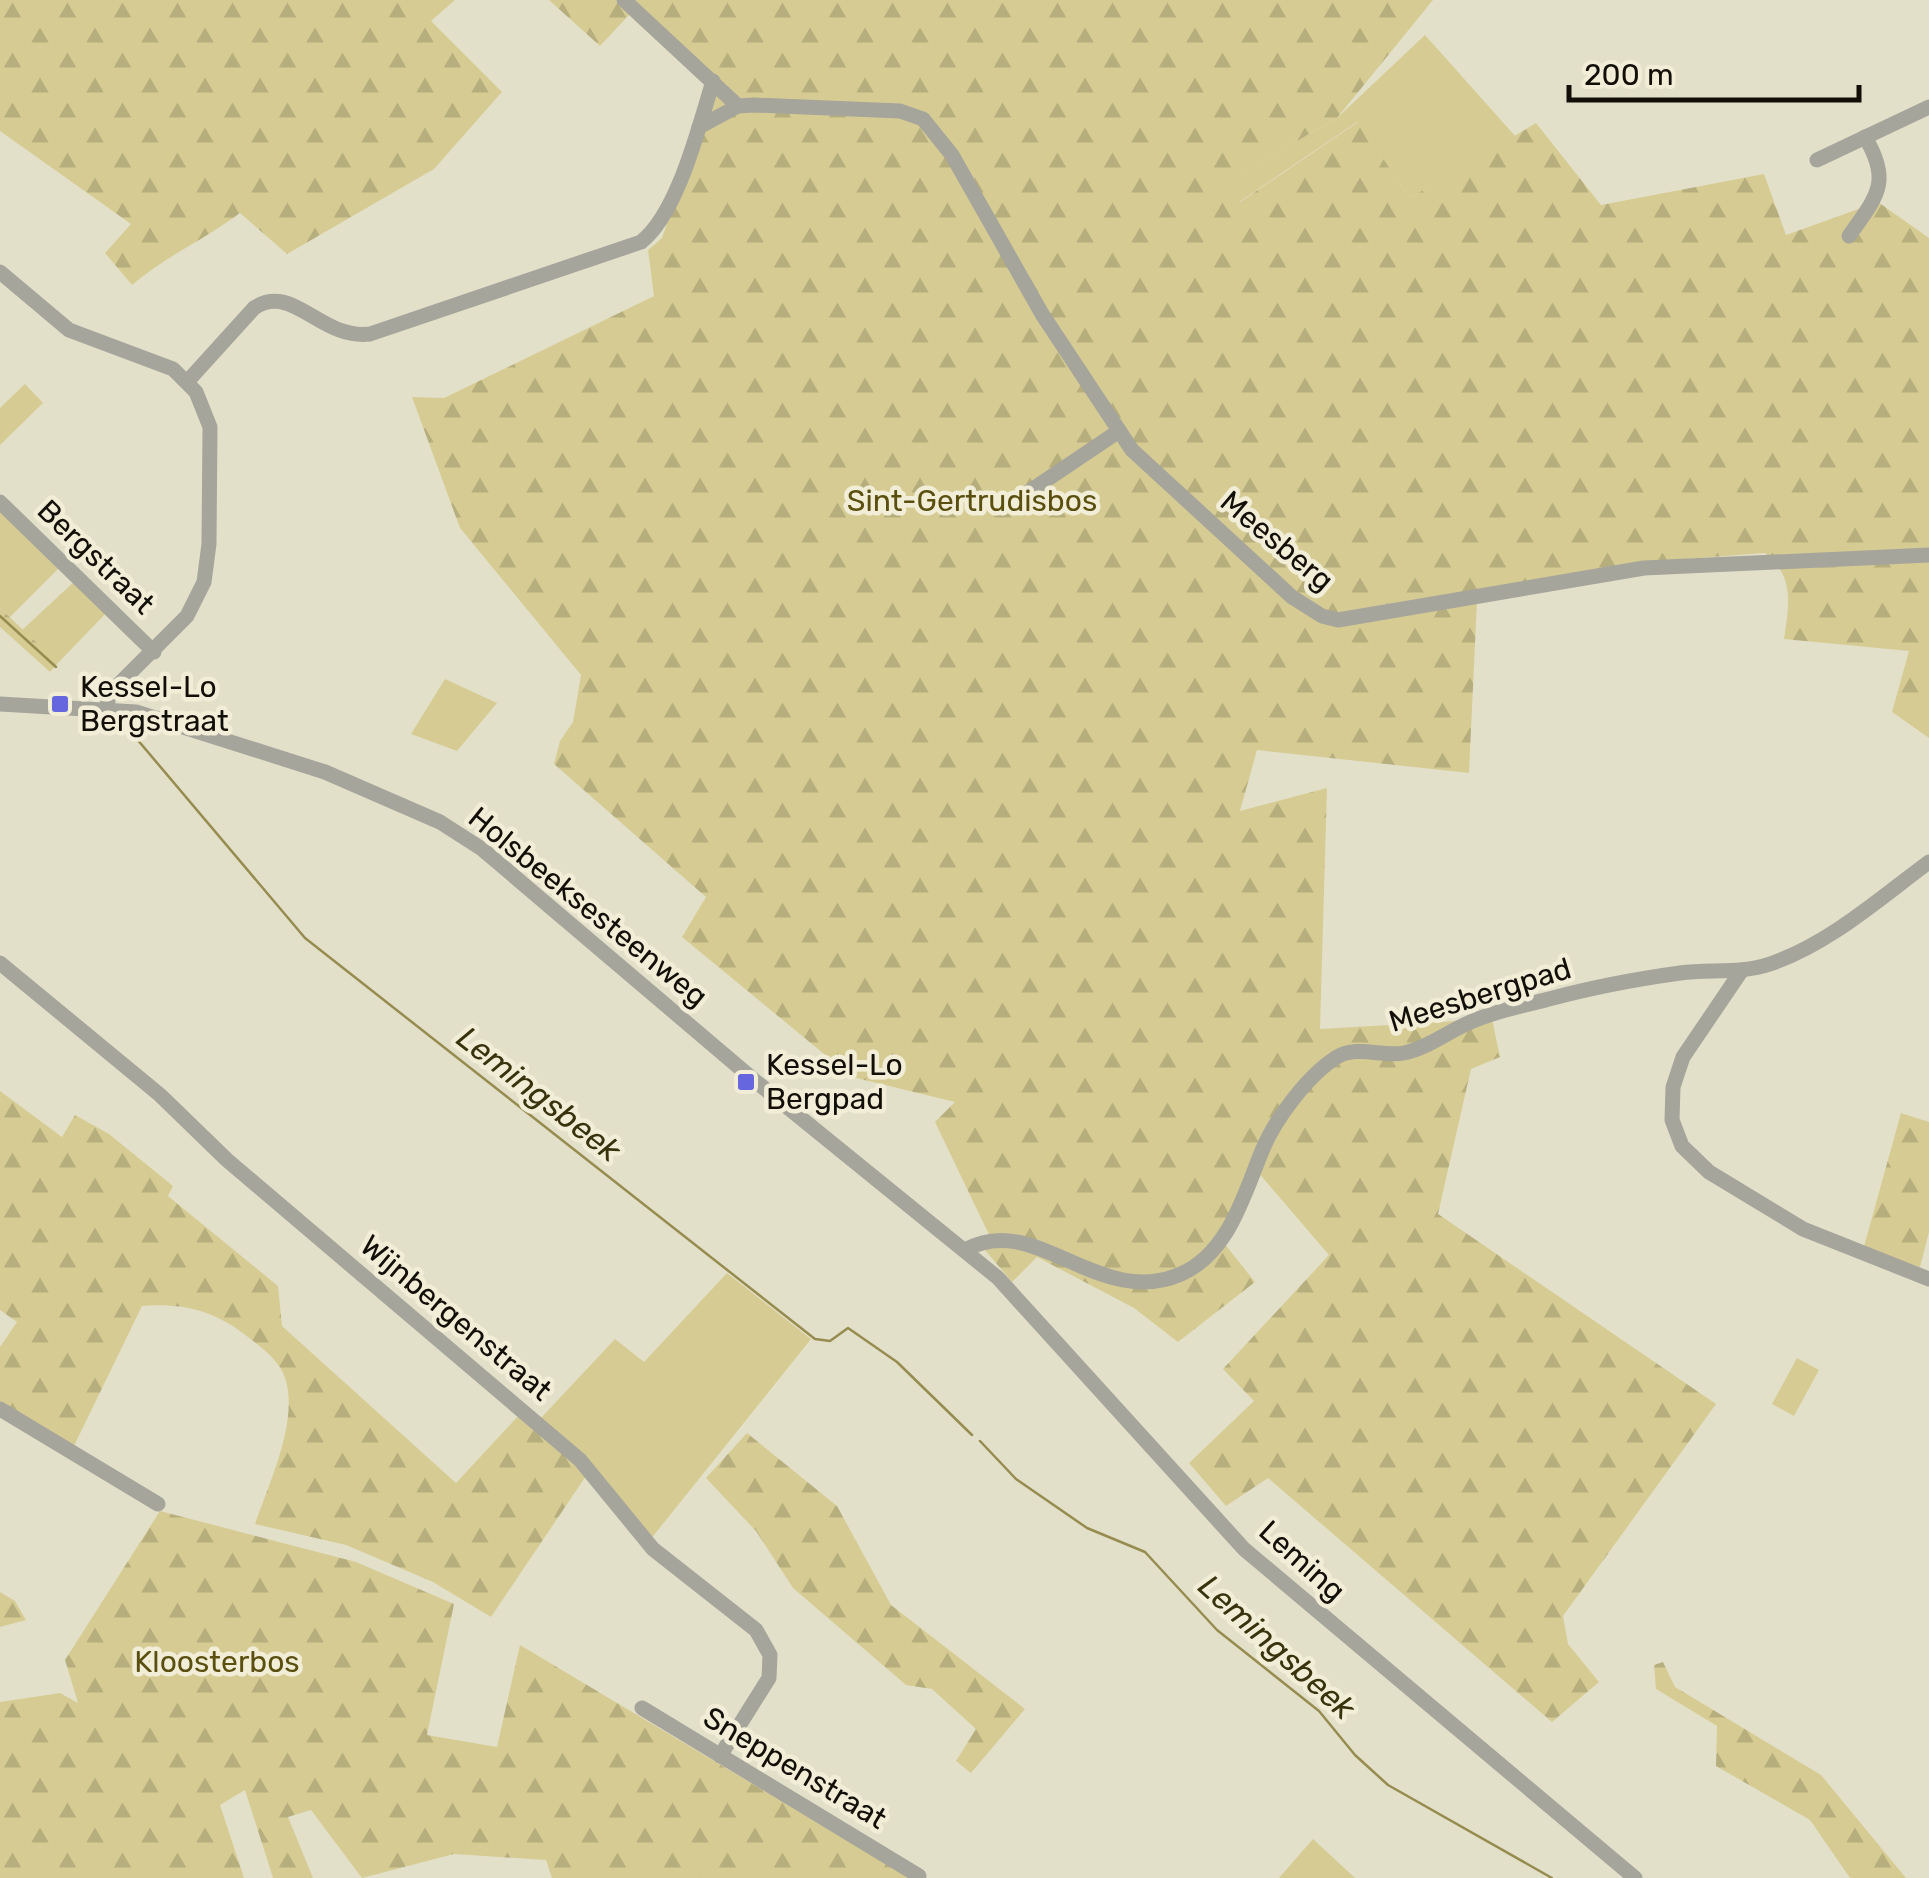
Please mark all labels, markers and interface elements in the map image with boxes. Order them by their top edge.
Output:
scale bar [1569,40,1859,102]
text: 200 m [1584,57,1674,93]
park label: Sint-Gertrudisbos [847,483,1097,519]
street label: Meesberg [1213,483,1341,599]
street label: Bergstraat [30,492,162,622]
place label: Kessel-Lo Bergstraat [80,669,229,739]
marker: Kessel-Lo Bergstraat [49,693,71,715]
street label: Holsbeeksesteenweg [461,800,715,1014]
street label: Meesbergpad [1385,950,1575,1040]
water label: Lemingsbeek [450,1018,629,1170]
place label: Kessel-Lo Bergpad [766,1047,903,1117]
marker: Kessel-Lo Bergpad [735,1071,757,1093]
street label: Wijnbergenstraat [353,1228,559,1409]
street label: Leming [1252,1513,1352,1609]
water label: Lemingsbeek [1191,1567,1363,1728]
park label: Kloosterbos [134,1644,300,1680]
street label: Sneppenstraat [697,1699,893,1837]

